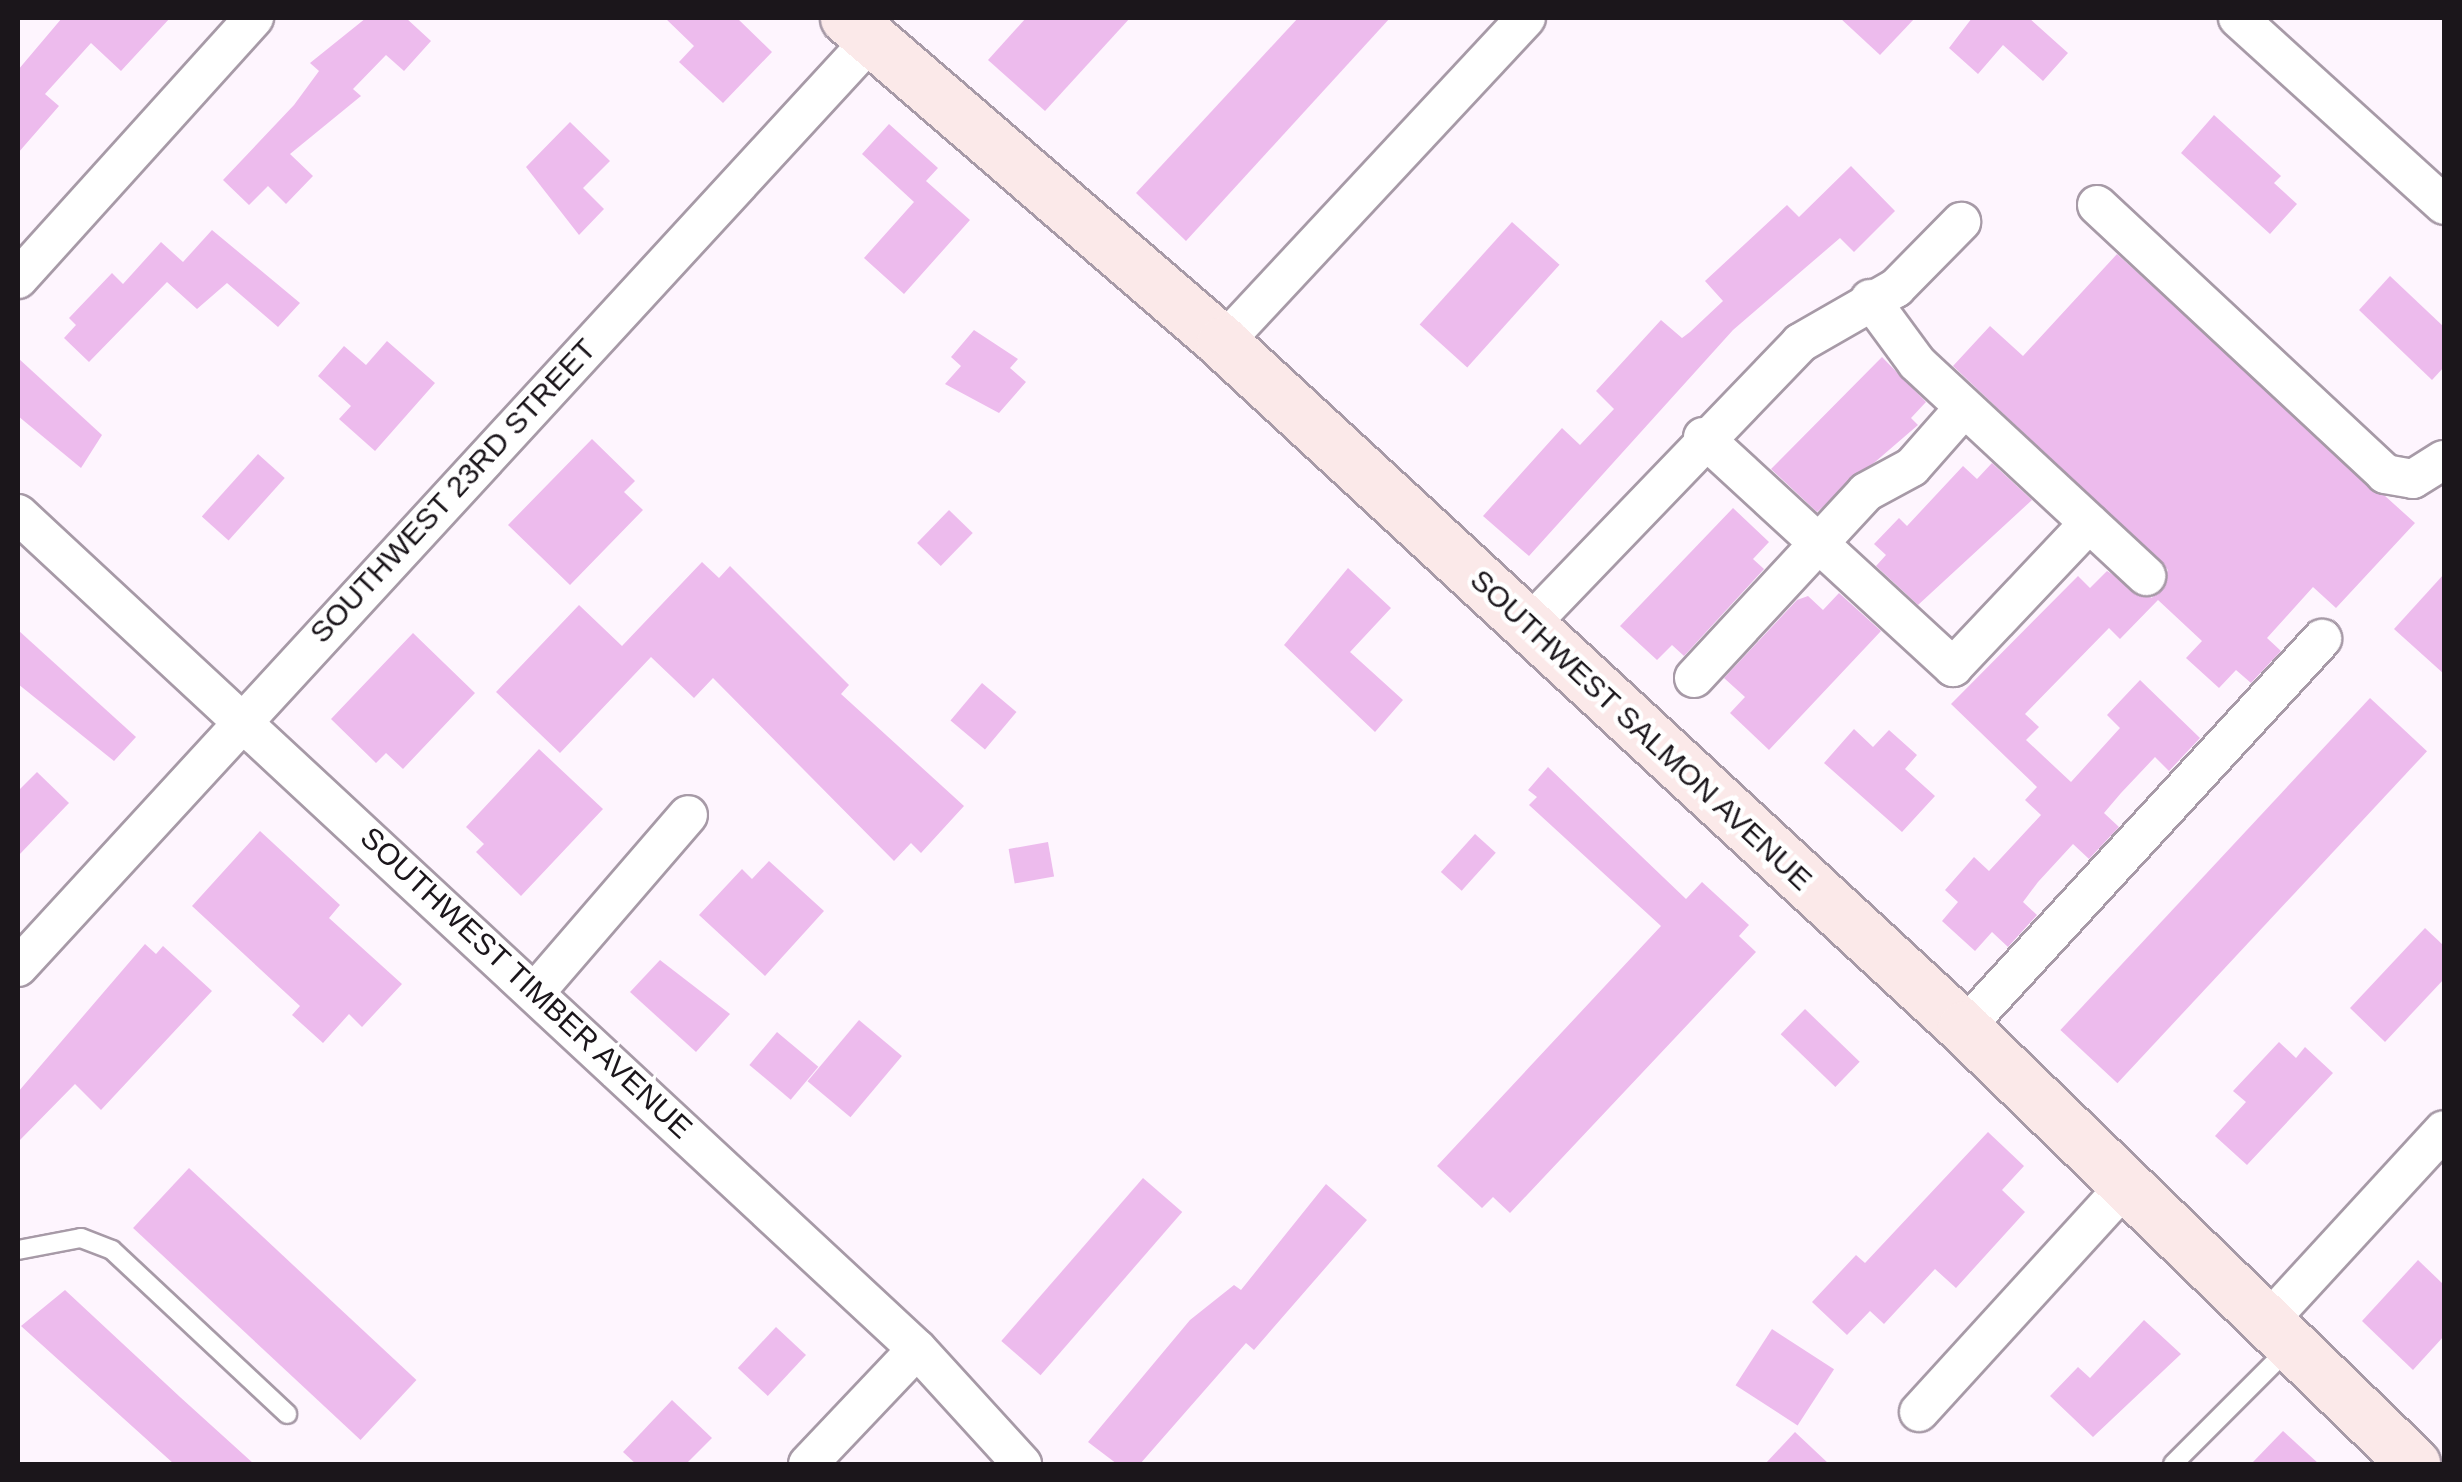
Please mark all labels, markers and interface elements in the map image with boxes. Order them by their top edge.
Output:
street label: SOUTHWEST 23RD STREET [302,331,604,651]
street label: SOUTHWEST SALMON AVENUE [1462,561,1820,899]
street label: SOUTHWEST TIMBER AVENUE [352,819,700,1147]

